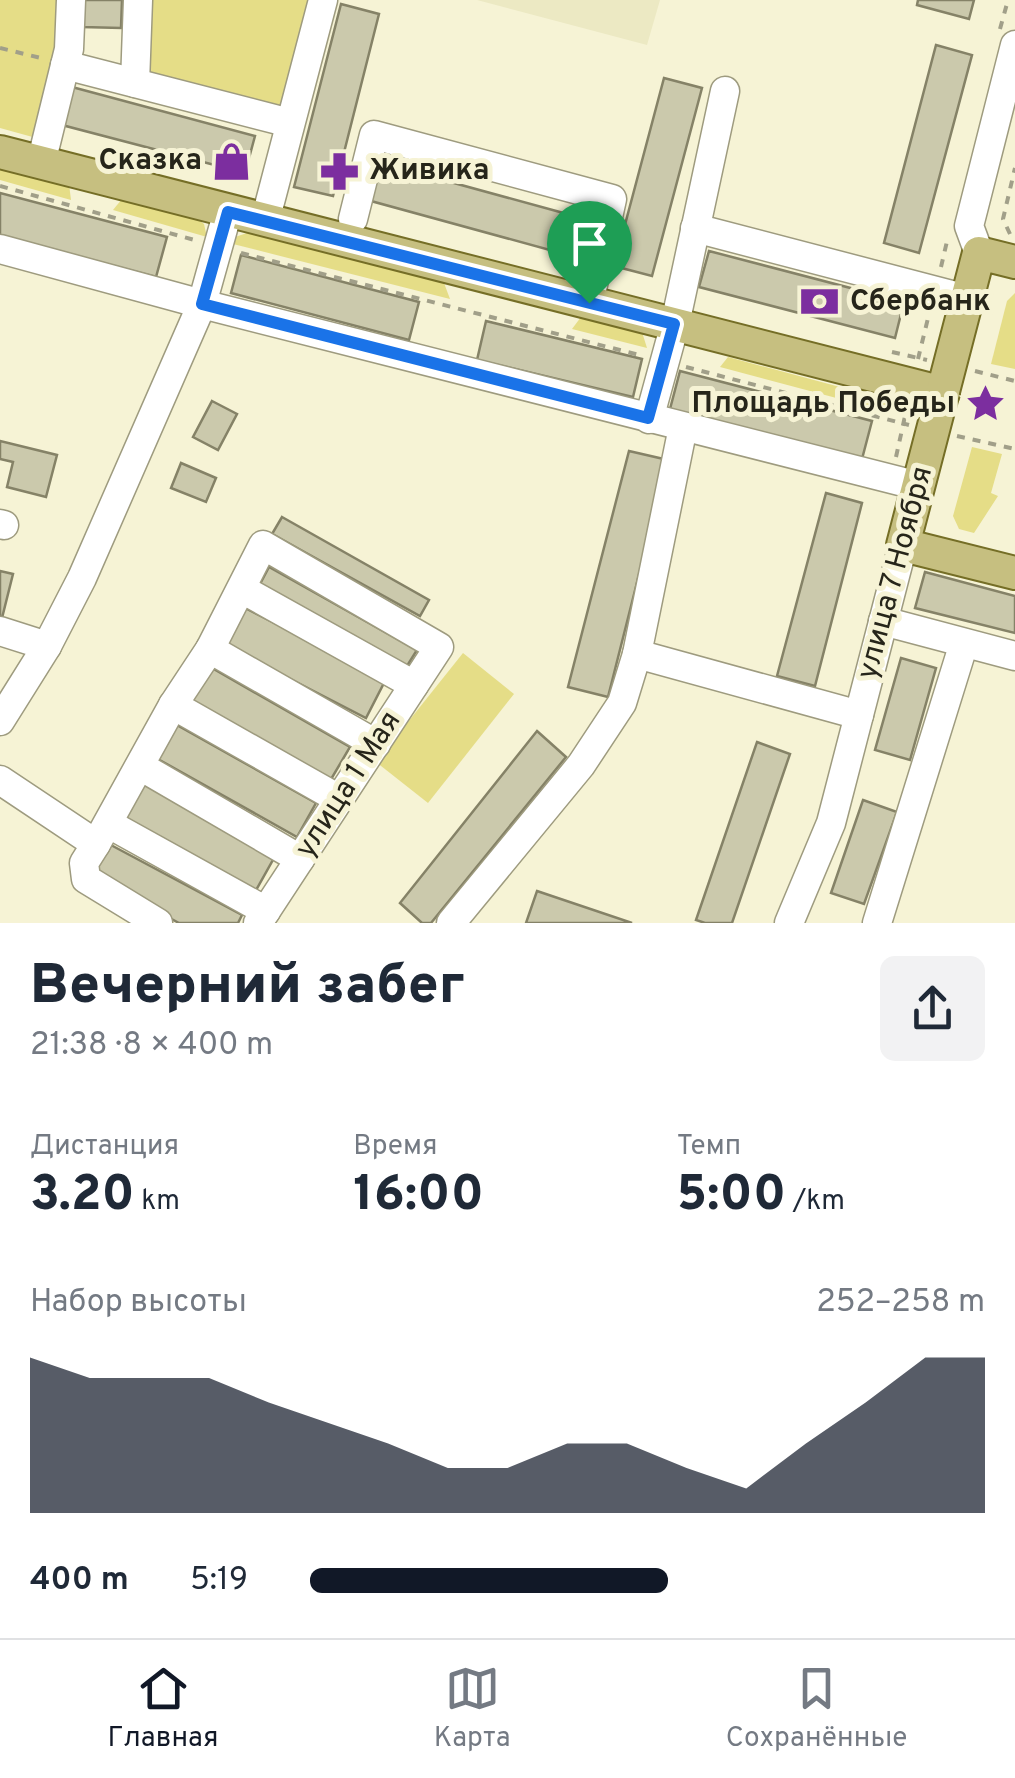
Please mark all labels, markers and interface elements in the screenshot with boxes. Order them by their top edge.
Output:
shop icon: Сказка [211,140,253,182]
place label: Сказка [98,143,202,180]
pharmacy icon: Живика [318,150,360,192]
place label: Живика [369,153,489,190]
pin [547,201,632,304]
icon: arrive [562,216,617,271]
bank icon: Сбербанк [799,281,841,323]
place label: Сбербанк [850,284,991,321]
place icon: Площадь Победы [964,383,1006,425]
place label: Площадь Победы [692,386,955,423]
street label: улица 7 Ноября [850,462,942,684]
street label: улица 1 Мая [288,705,410,865]
text: Вечерний забег [30,953,465,1023]
button: share [880,956,985,1061]
text: 21:38 · 8 × 400 m [30,1026,273,1066]
text: Дистанция [30,1129,179,1165]
text: Время [353,1129,438,1165]
text: Темп [677,1129,741,1165]
text: 3.20 [30,1165,135,1228]
text: 16:00 [353,1165,484,1228]
text: 5:00 [677,1165,786,1228]
text: km [135,1184,180,1220]
text: /km [786,1184,845,1220]
text: Набор высоты [30,1283,247,1323]
text: 252–258 m [816,1283,985,1323]
text: 400 m [30,1561,129,1601]
text: 5:19 [190,1561,248,1601]
tab: Главная [108,1661,219,1757]
tab: Карта [434,1661,511,1757]
tab: Сохранённые [726,1661,907,1757]

